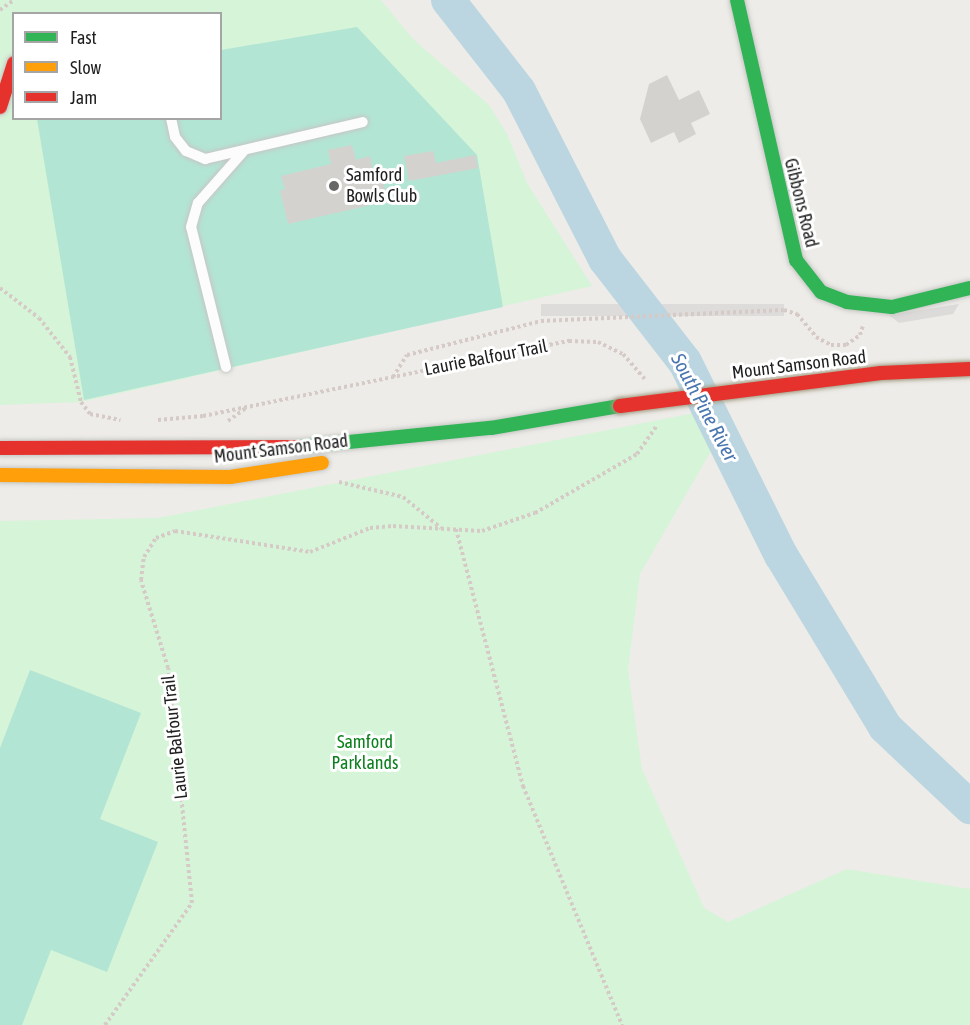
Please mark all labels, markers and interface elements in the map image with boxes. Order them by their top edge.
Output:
legend [12,12,222,120]
text: Fast [70,27,97,48]
text: Slow [70,57,101,78]
text: Jam [70,87,97,108]
street label: Gibbons Road [779,156,823,250]
place label: Samford Bowls Club [346,165,417,207]
marker: Samford Bowls Club [327,179,341,193]
street label: Laurie Balfour Trail [423,335,549,381]
street label: Mount Samson Road [731,346,867,384]
water label: South Pine River [667,349,743,465]
street label: Mount Samson Road [213,430,349,468]
street label: Laurie Balfour Trail [158,674,192,800]
park label: Samford Parklands [332,732,398,774]

